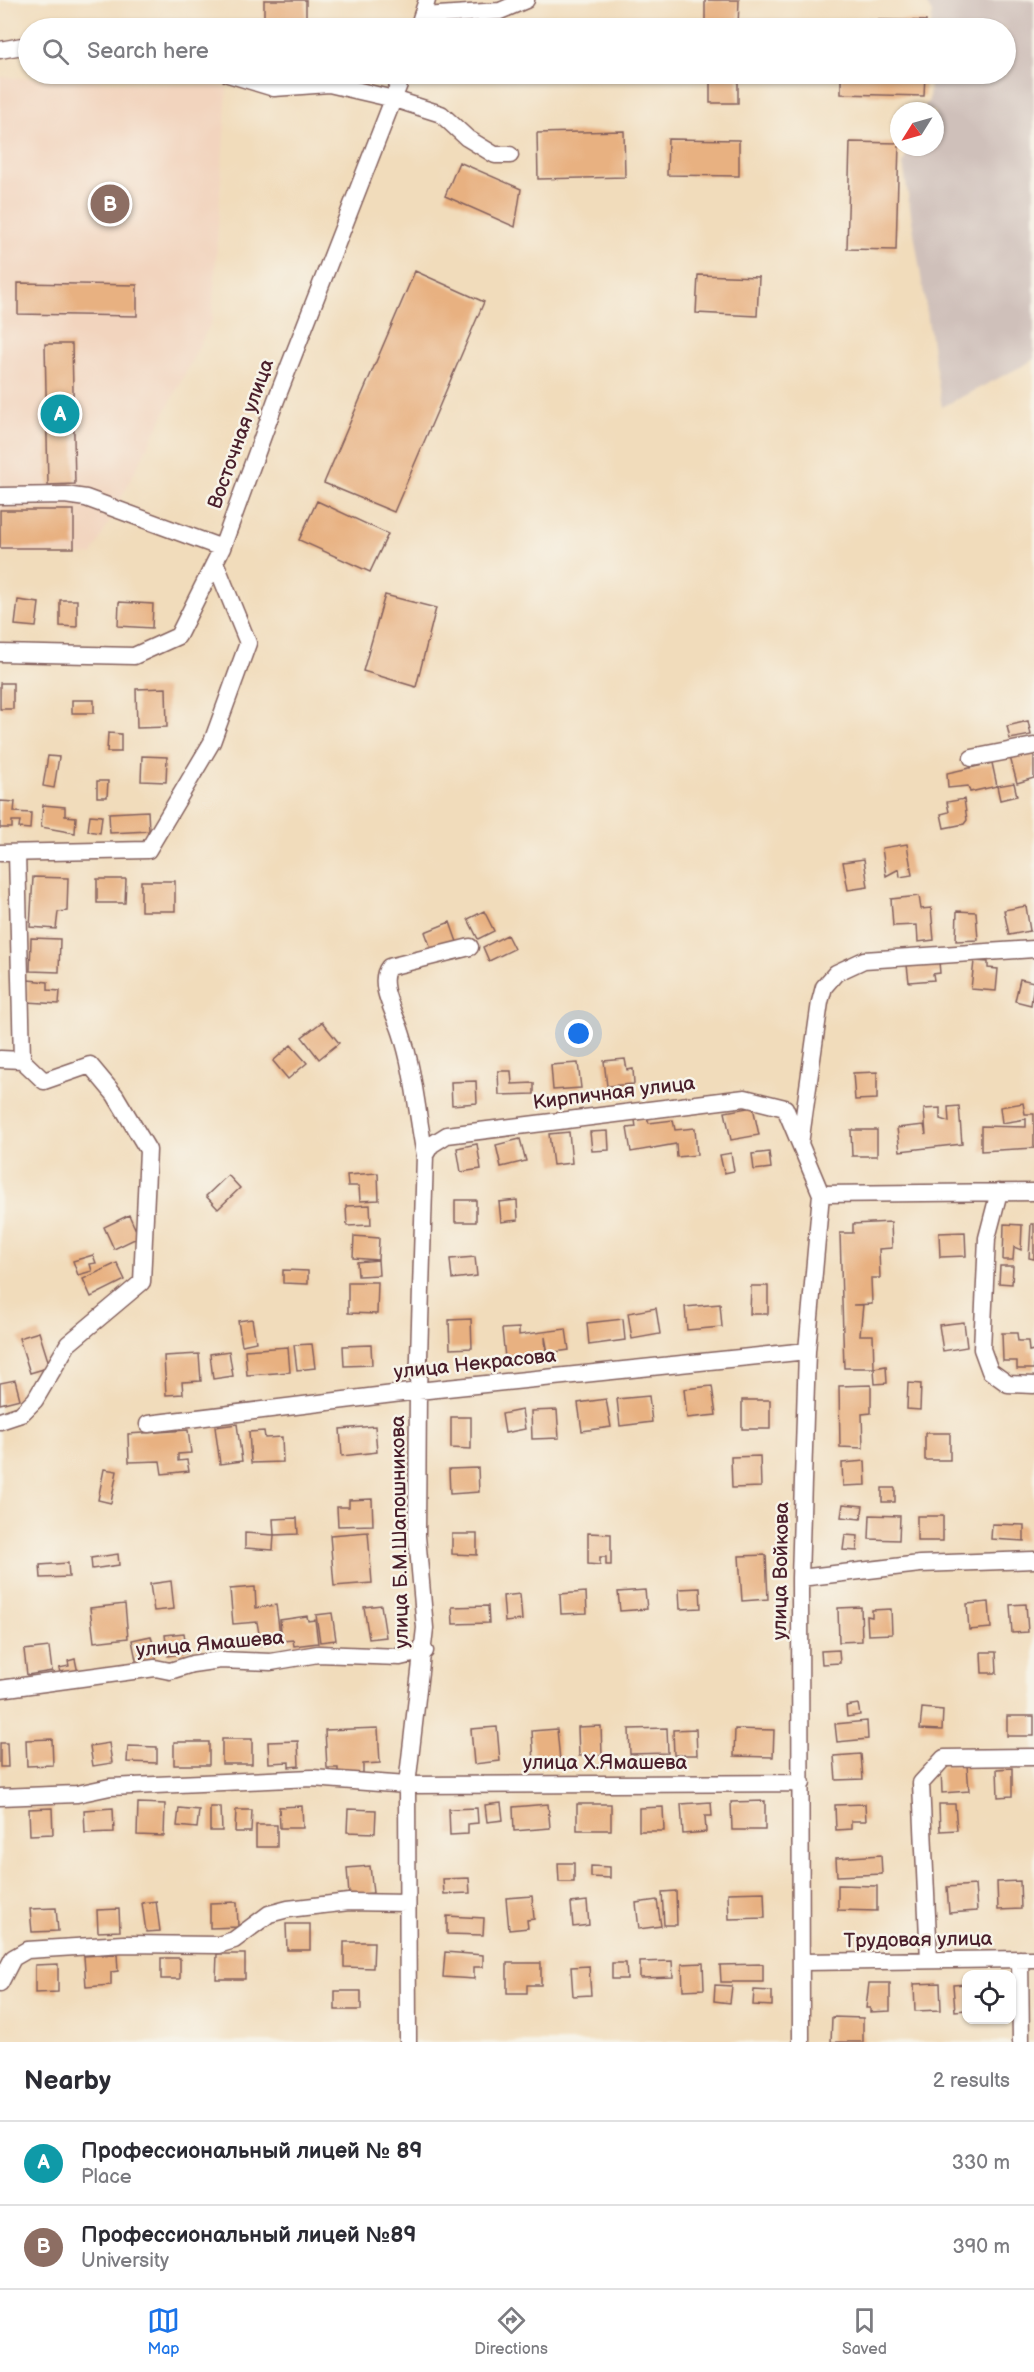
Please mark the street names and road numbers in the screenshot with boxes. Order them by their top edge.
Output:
street label: Восточная улица [203,356,279,512]
street label: Кирпичная улица [531,1071,697,1115]
street label: улица Некрасова [393,1344,557,1384]
street label: улица Б.М.Шапошникова [386,1415,414,1649]
street label: улица Войкова [768,1501,794,1640]
street label: улица Ямашева [135,1626,285,1662]
street label: улица Х.Ямашева [523,1751,687,1775]
street label: Трудовая улица [843,1927,993,1953]

